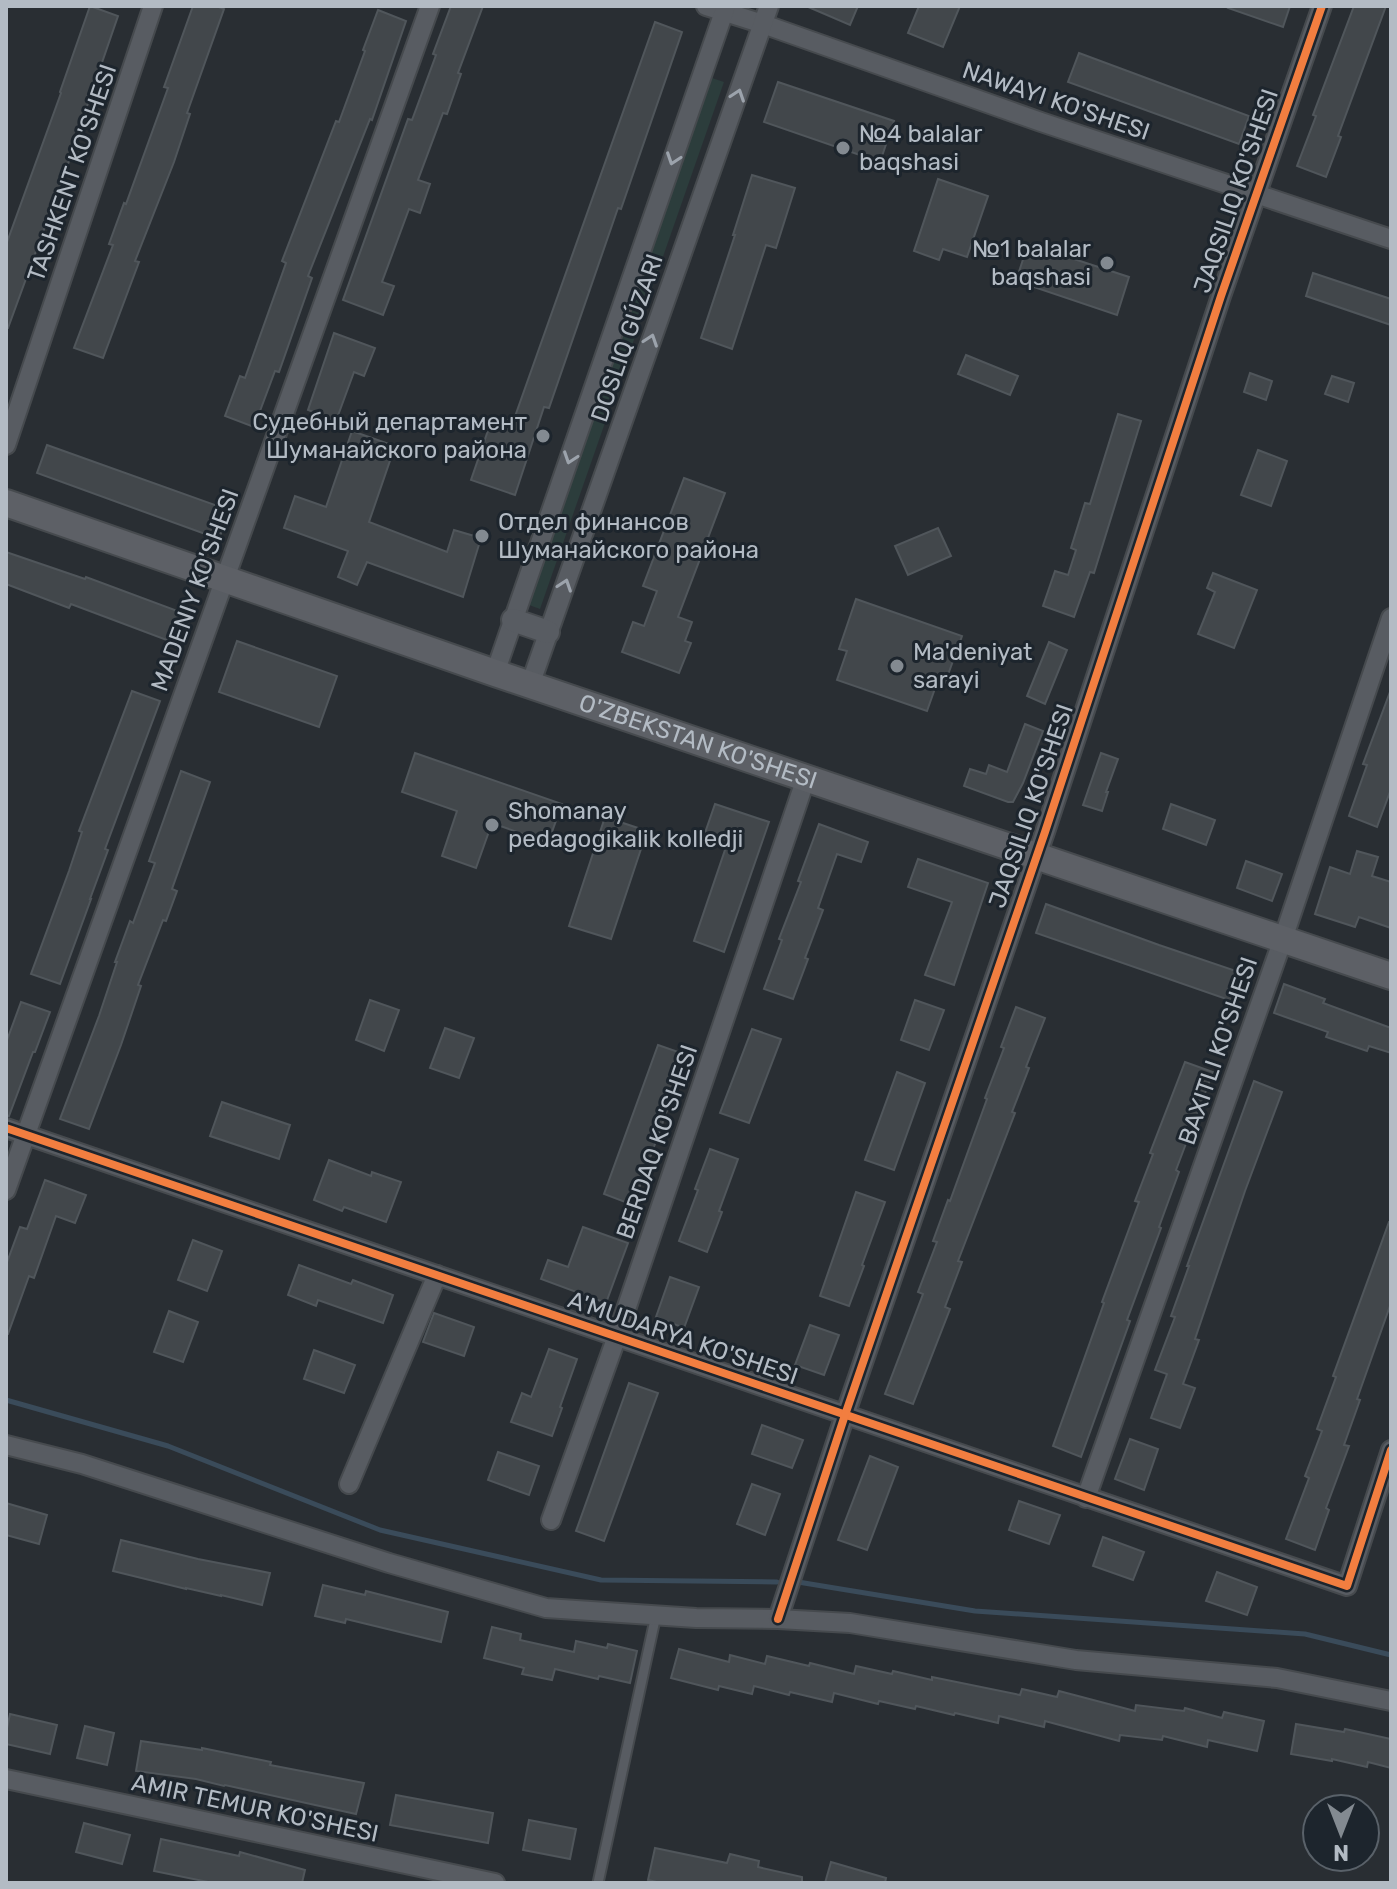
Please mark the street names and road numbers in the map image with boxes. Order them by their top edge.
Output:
street label: NAWAYI KO'SHESI [959,56,1153,146]
street label: TASHKENT KO'SHESI [22,61,122,285]
street label: JAQSILIQ KO'SHESI [1188,85,1284,297]
street label: DOSLIQ GÚZARI [585,250,669,426]
street label: MADENIY KO'SHESI [145,485,245,695]
street label: O'ZBEKSTAN KO'SHESI [575,688,821,795]
street label: JAQSILIQ KO'SHESI [983,700,1079,912]
street label: BAXITLI KO'SHESI [1173,953,1263,1149]
street label: BERDAQ KO'SHESI [611,1041,703,1243]
street label: A'MUDARYA KO'SHESI [564,1285,802,1391]
street label: AMIR TEMUR KO'SHESI [129,1768,381,1848]

